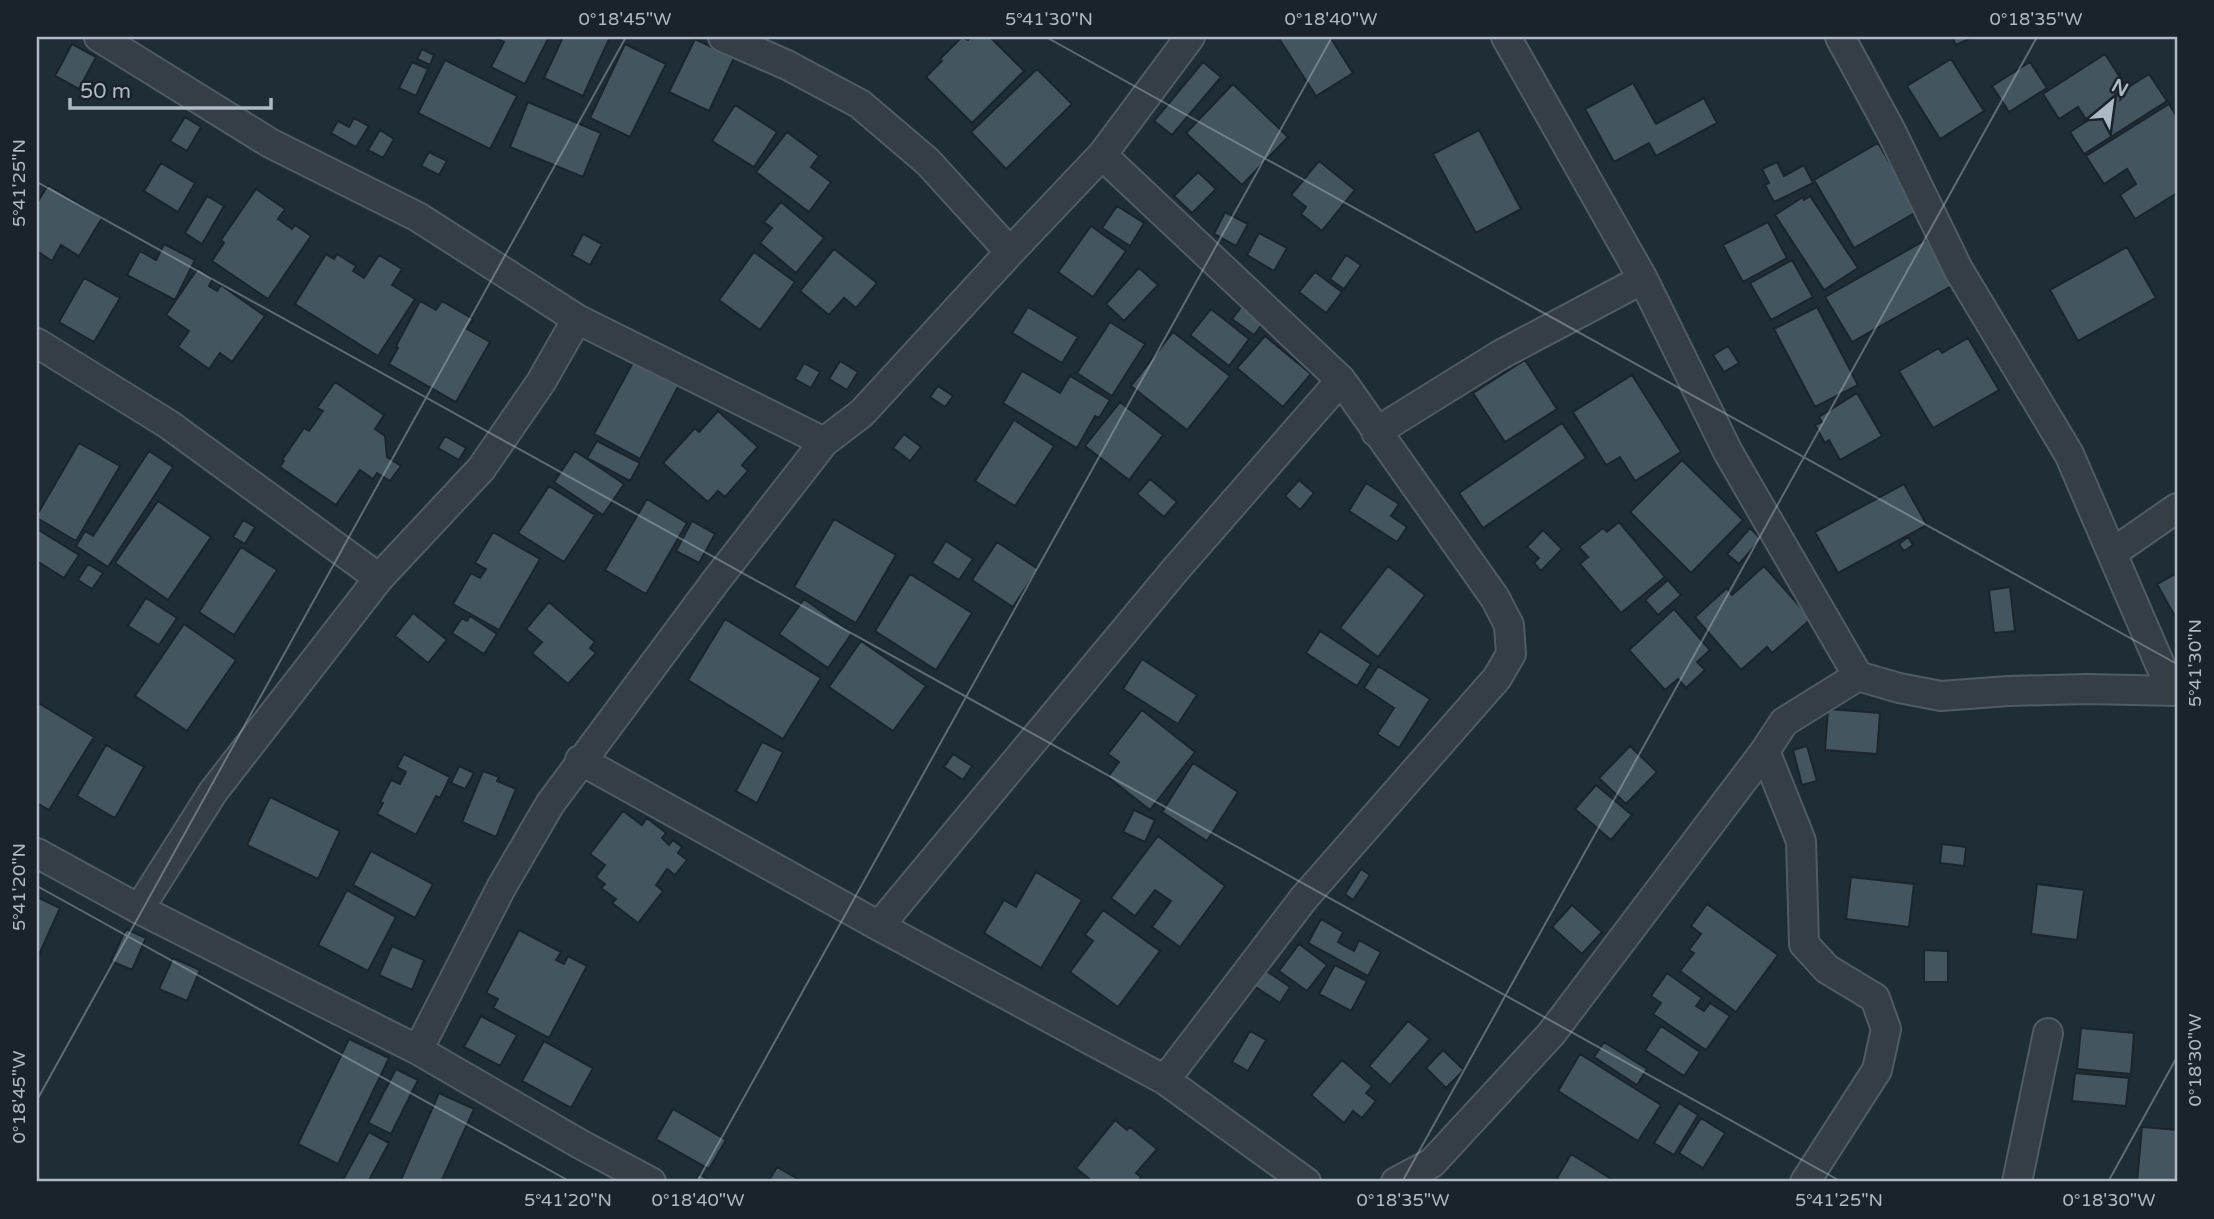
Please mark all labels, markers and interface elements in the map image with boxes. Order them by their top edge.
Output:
text: 0°18'45"W [579,8,671,30]
text: 5°41'30"N [1005,8,1093,30]
text: 0°18'40"W [1285,8,1377,30]
text: 0°18'35"W [1990,8,2082,30]
scale bar [70,66,271,110]
north arrow [2078,66,2148,136]
text: N [2108,75,2132,101]
text: 50 m [80,79,131,104]
text: 5°41'25"N [8,139,30,227]
text: 5°41'30"N [2184,619,2206,707]
text: 5°41'20"N [8,843,30,931]
text: 0°18'30"W [2184,1014,2206,1106]
text: 0°18'45"W [8,1051,30,1143]
text: 5°41'20"N [524,1189,612,1211]
text: 0°18'40"W [652,1189,744,1211]
text: 0°18'35"W [1357,1189,1449,1211]
text: 5°41'25"N [1795,1189,1883,1211]
text: 0°18'30"W [2063,1189,2155,1211]

